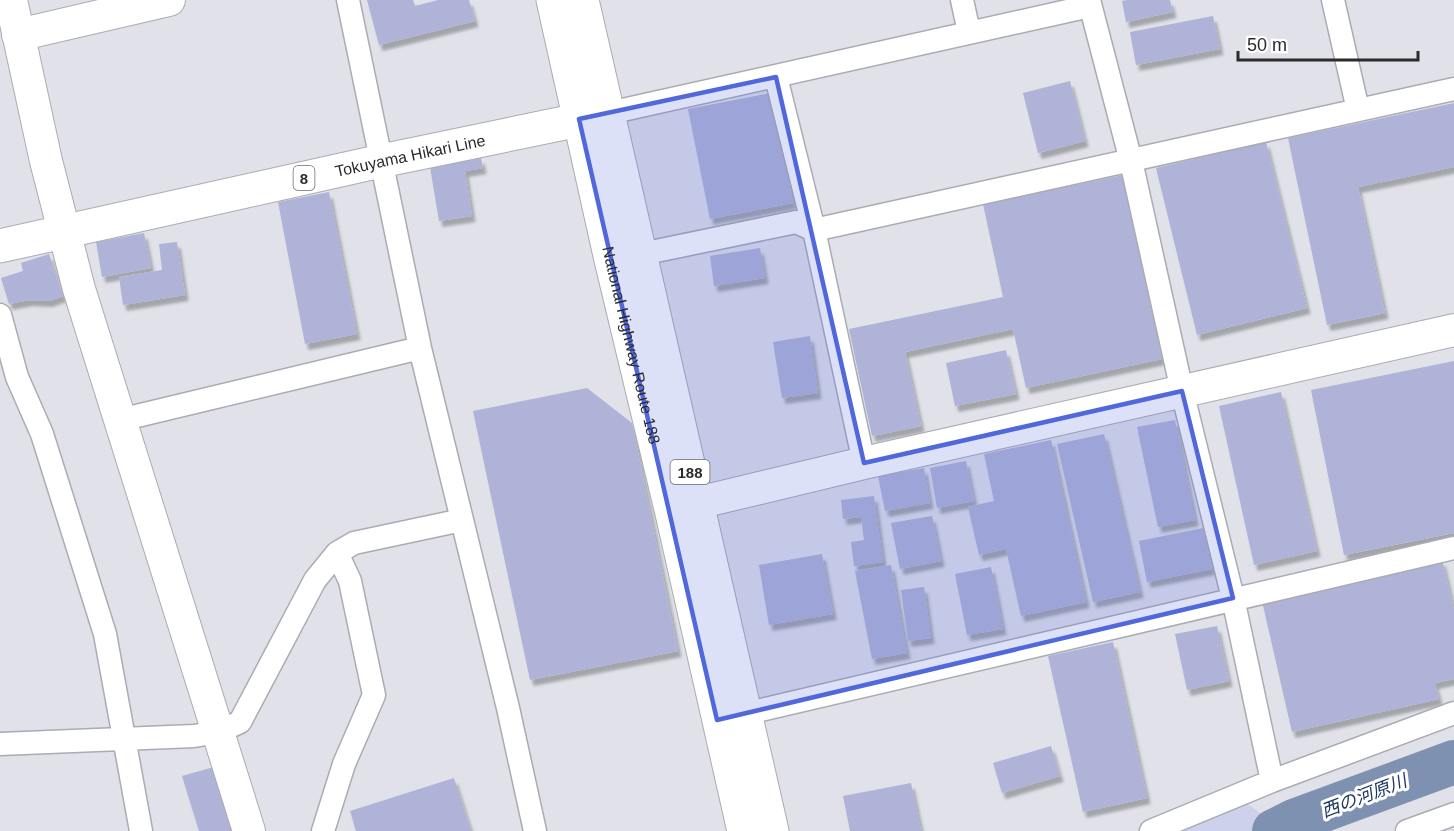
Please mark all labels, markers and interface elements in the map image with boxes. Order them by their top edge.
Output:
scale bar [1238,24,1418,62]
text: 50 m [1247,35,1287,55]
street label: Tokuyama Hikari Line [333,131,487,180]
road number: 8 [294,166,314,190]
street label: National Highway Route 188 [600,245,664,446]
road number: 188 [670,460,710,484]
water label: 西の河原川 [1318,770,1411,821]

